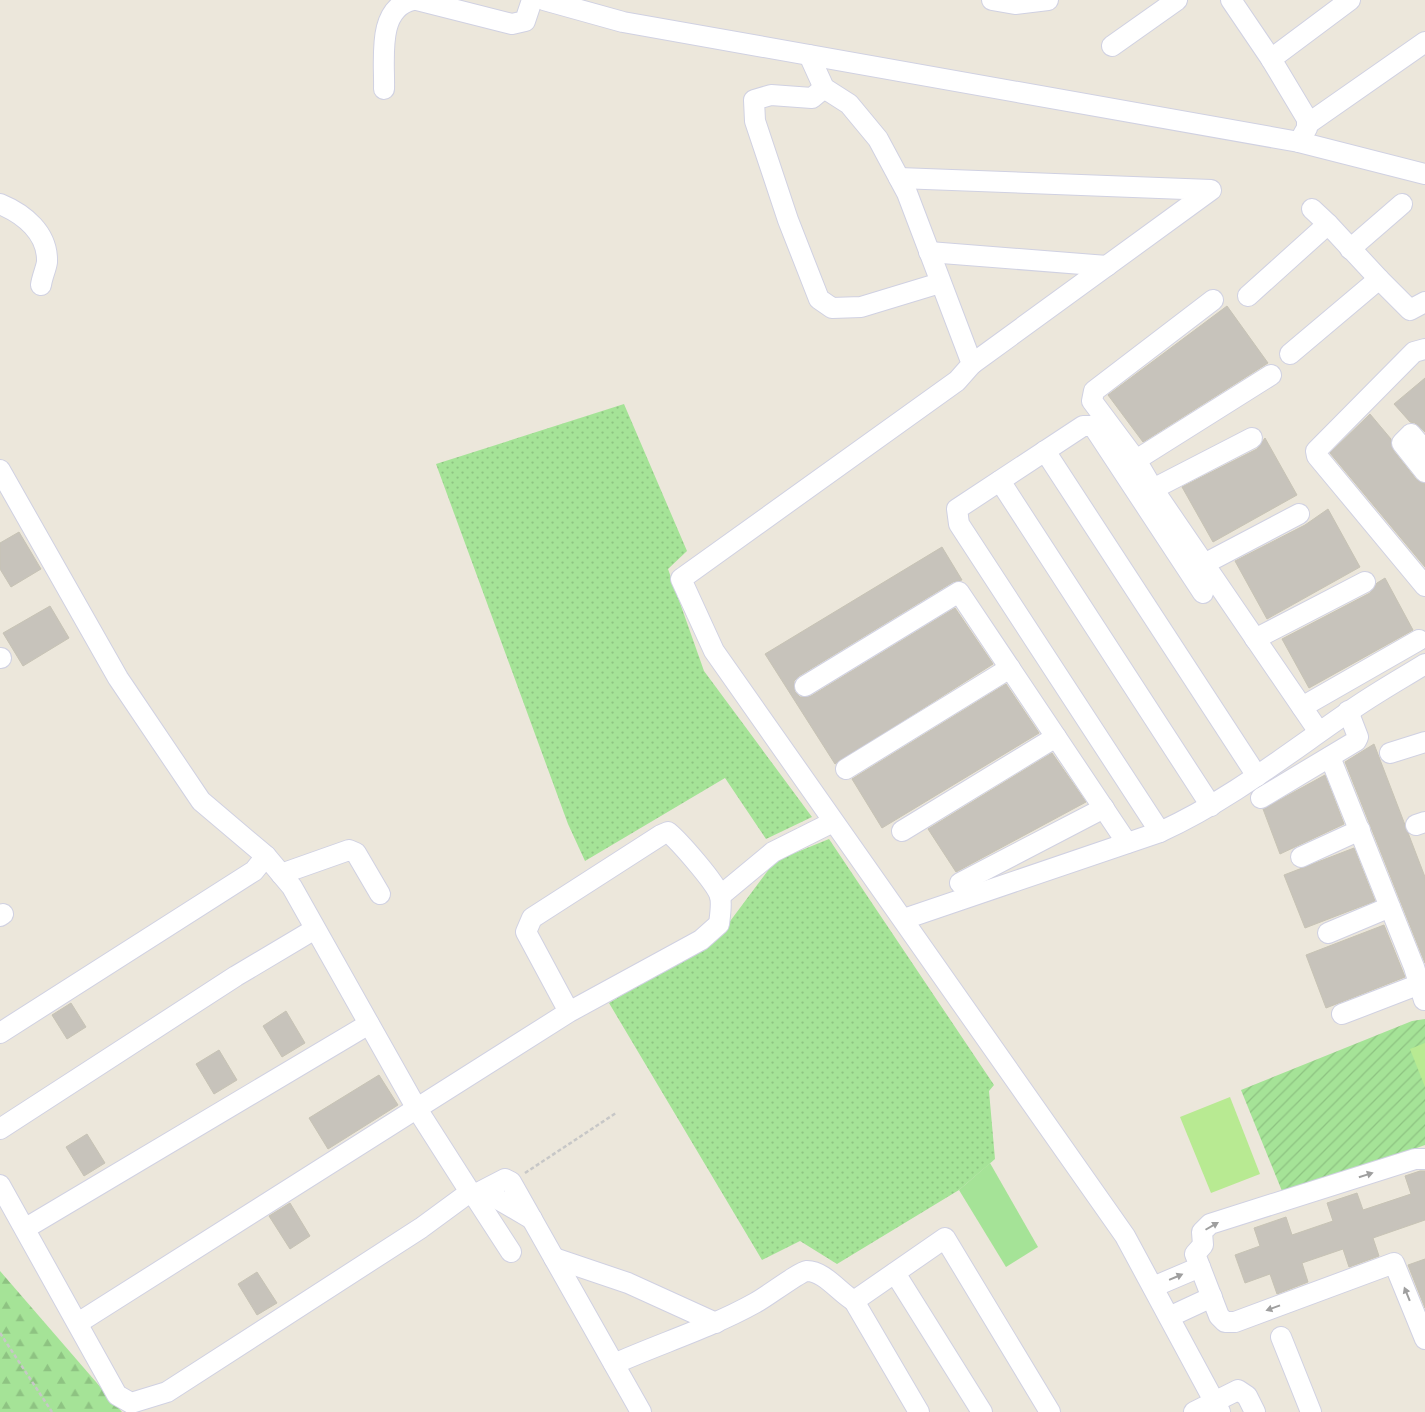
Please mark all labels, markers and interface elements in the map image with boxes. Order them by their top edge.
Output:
one-way arrow [1358,1171,1373,1178]
one-way arrow [1205,1221,1218,1230]
one-way arrow [1169,1272,1184,1280]
one-way arrow [1403,1286,1410,1301]
one-way arrow [1266,1305,1281,1312]

